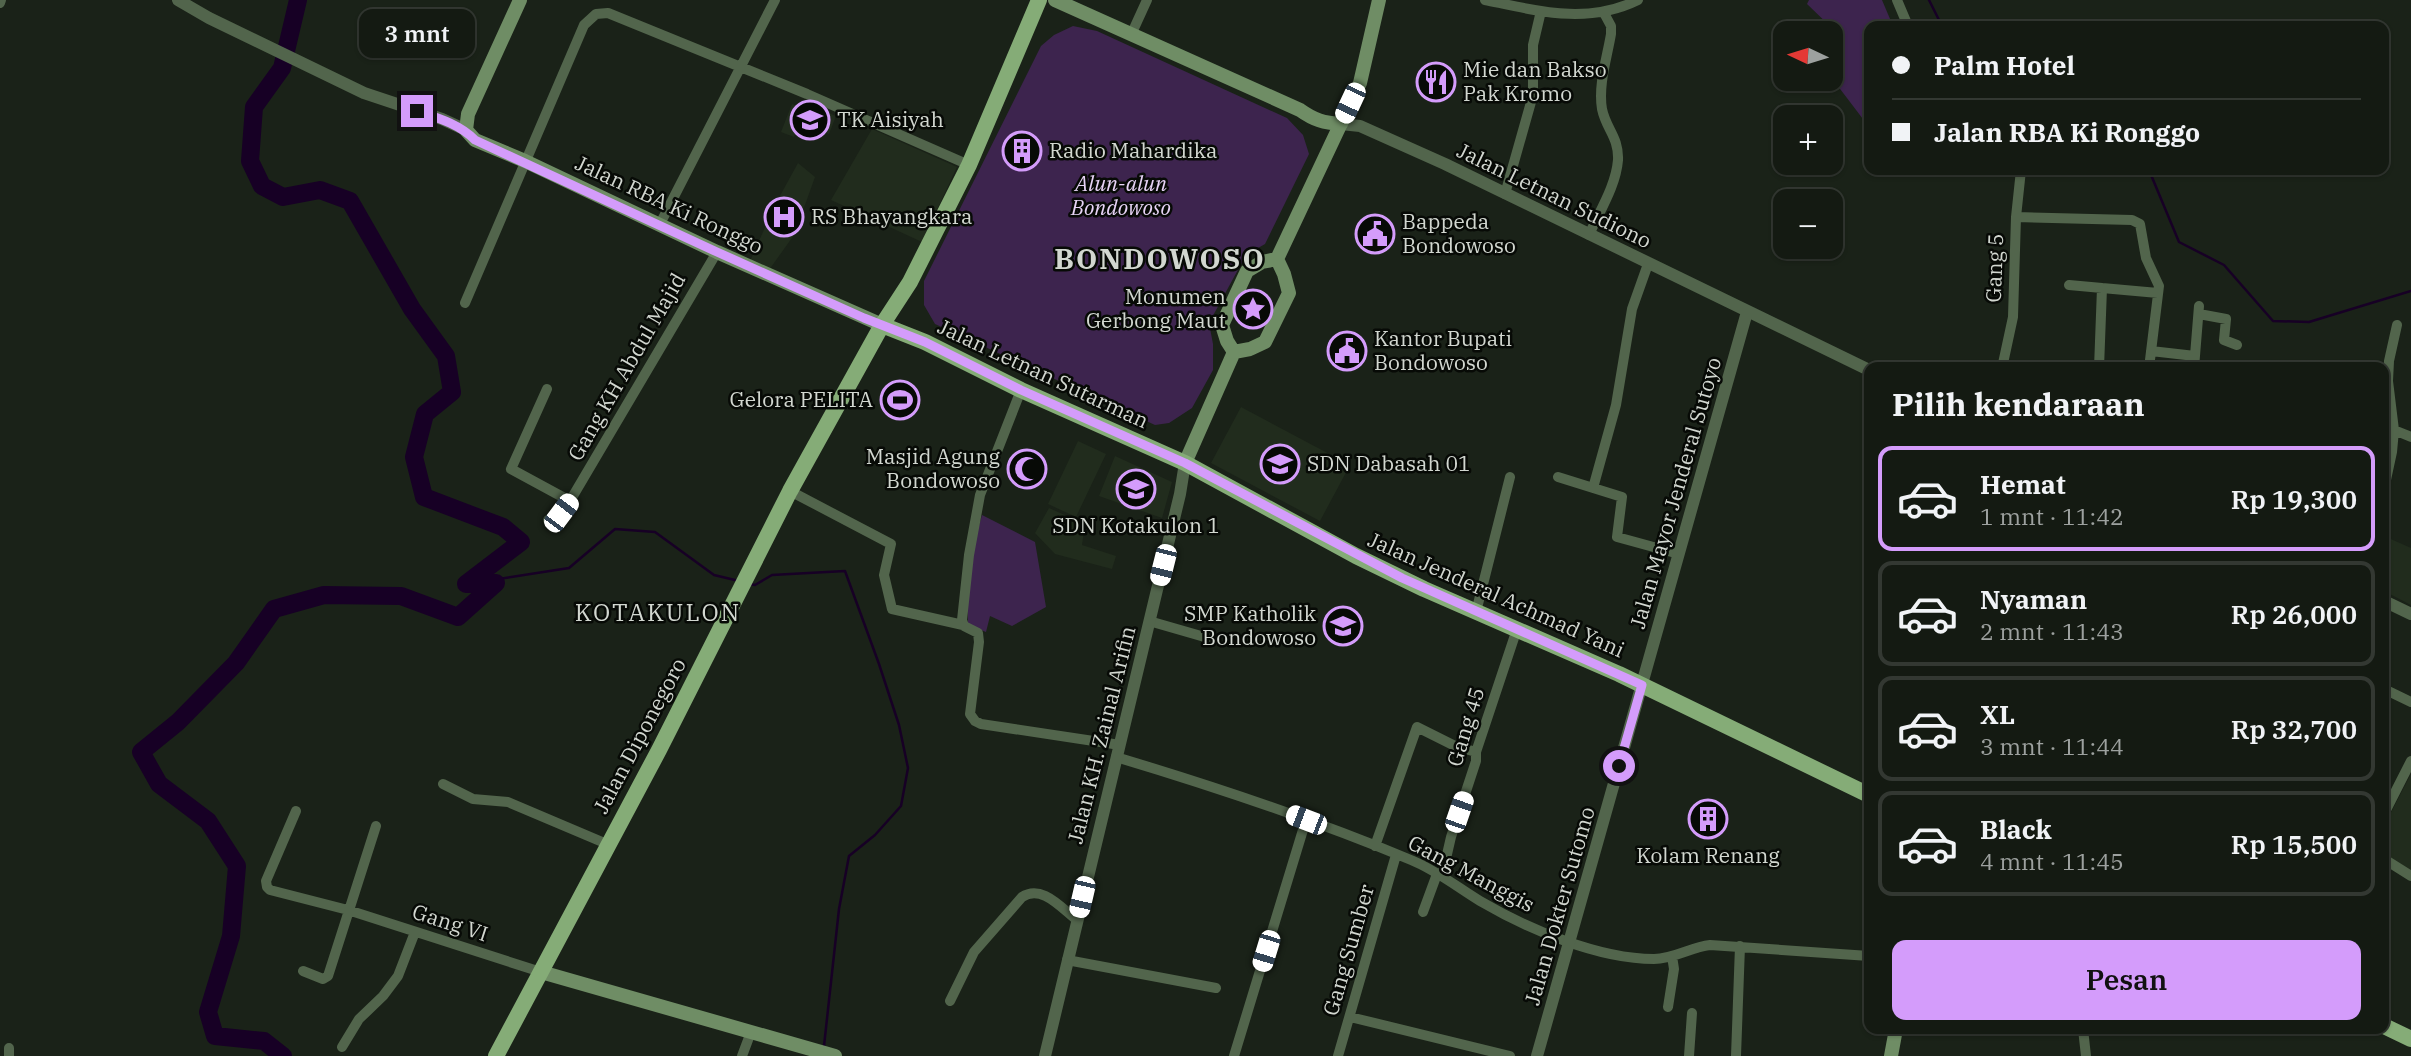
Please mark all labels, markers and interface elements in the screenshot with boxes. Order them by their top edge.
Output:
callout: 3 mnt [359,10,475,58]
text: 3 mnt [385,18,449,48]
north arrow [1773,21,1843,91]
map controls [1773,21,1843,259]
text: Palm Hotel [1934,48,2075,82]
place label: Mie dan Bakso Pak Kromo [1463,55,1606,107]
restaurant icon: Mie dan Bakso Pak Kromo [1415,61,1457,103]
car [1332,80,1369,126]
route end [401,95,433,127]
school or university icon: TK Aisiyah [789,99,831,141]
place label: TK Aisiyah [837,105,944,133]
button: + [1773,105,1843,175]
text: Jalan RBA Ki Ronggo [1934,115,2200,149]
building icon: Radio Mahardika [1001,130,1043,172]
place label: Radio Mahardika [1049,136,1217,164]
street label: Jalan Letnan Sudiono [1453,136,1656,254]
street label: Jalan RBA Ki Ronggo [571,148,768,260]
park label: Alun-alun Bondowoso [1070,169,1171,221]
button: − [1773,189,1843,259]
hospital icon: RS Bhayangkara [763,196,805,238]
place label: RS Bhayangkara [811,202,973,230]
place label: Bappeda Bondowoso [1402,207,1516,259]
public building icon: Bappeda Bondowoso [1354,213,1396,255]
street label: Gang 5 [1979,233,2009,303]
district label: BONDOWOSO [1054,240,1266,277]
street label: Gang KH Abdul Majid [561,267,691,465]
place label: Monumen Gerbong Maut [1086,282,1226,334]
place icon: Monumen Gerbong Maut [1232,288,1274,330]
street label: Jalan Letnan Sutarman [933,312,1153,434]
place label: Kantor Bupati Bondowoso [1374,324,1512,376]
public building icon: Kantor Bupati Bondowoso [1326,330,1368,372]
street label: Jalan Mayor Jenderal Sutoyo [1623,354,1727,632]
sports icon: Gelora PELITA [879,379,921,421]
text: Pilih kendaraan [1892,383,2145,425]
place label: Gelora PELITA [730,385,874,413]
place label: Masjid Agung Bondowoso [866,442,1001,494]
school or university icon: SDN Dabasah 01 [1259,443,1301,485]
mosque icon: Masjid Agung Bondowoso [1006,448,1048,490]
place label: SDN Dabasah 01 [1307,449,1471,477]
icon: car [1896,467,1959,530]
text: Hemat [1980,467,2066,501]
school or university icon: SDN Kotakulon 1 [1115,468,1157,510]
text: Rp 19,300 [2231,482,2357,516]
car [540,490,583,536]
text: 1 mnt · 11:42 [1980,501,2124,531]
place label: SDN Kotakulon 1 [1052,511,1220,539]
street label: Jalan Jenderal Achmad Yani [1364,525,1629,663]
car [1148,542,1179,588]
icon: car [1896,582,1959,645]
text: Nyaman [1980,582,2087,616]
district label: KOTAKULON [575,596,741,628]
text: Rp 26,000 [2231,597,2357,631]
place label: SMP Katholik Bondowoso [1184,599,1317,651]
school or university icon: SMP Katholik Bondowoso [1322,605,1364,647]
text: 2 mnt · 11:43 [1980,616,2124,646]
street label: Jalan KH. Zainal Arifin [1060,623,1142,847]
street label: Jalan Diponegoro [586,653,692,818]
street label: Gang 45 [1440,684,1490,770]
icon: car [1896,697,1959,760]
text: XL [1980,697,2015,731]
text: Rp 32,700 [2231,712,2357,746]
text: 3 mnt · 11:44 [1980,731,2124,761]
route start [1603,750,1635,782]
car [1443,789,1476,835]
building icon: Kolam Renang [1687,798,1729,840]
car [1283,803,1330,837]
street label: Jalan Dokter Sutomo [1517,803,1601,1008]
icon: car [1896,812,1959,875]
text: Black [1980,812,2052,846]
text: Rp 15,500 [2231,827,2357,861]
street label: Gang Manggis [1403,828,1540,918]
place label: Kolam Renang [1636,841,1780,869]
text: 4 mnt · 11:45 [1980,846,2124,876]
car [1068,874,1097,920]
street label: Gang Sumber [1316,880,1380,1019]
street label: Gang VI [409,897,492,947]
car [1250,928,1283,974]
button: Pesan [1892,940,2361,1020]

